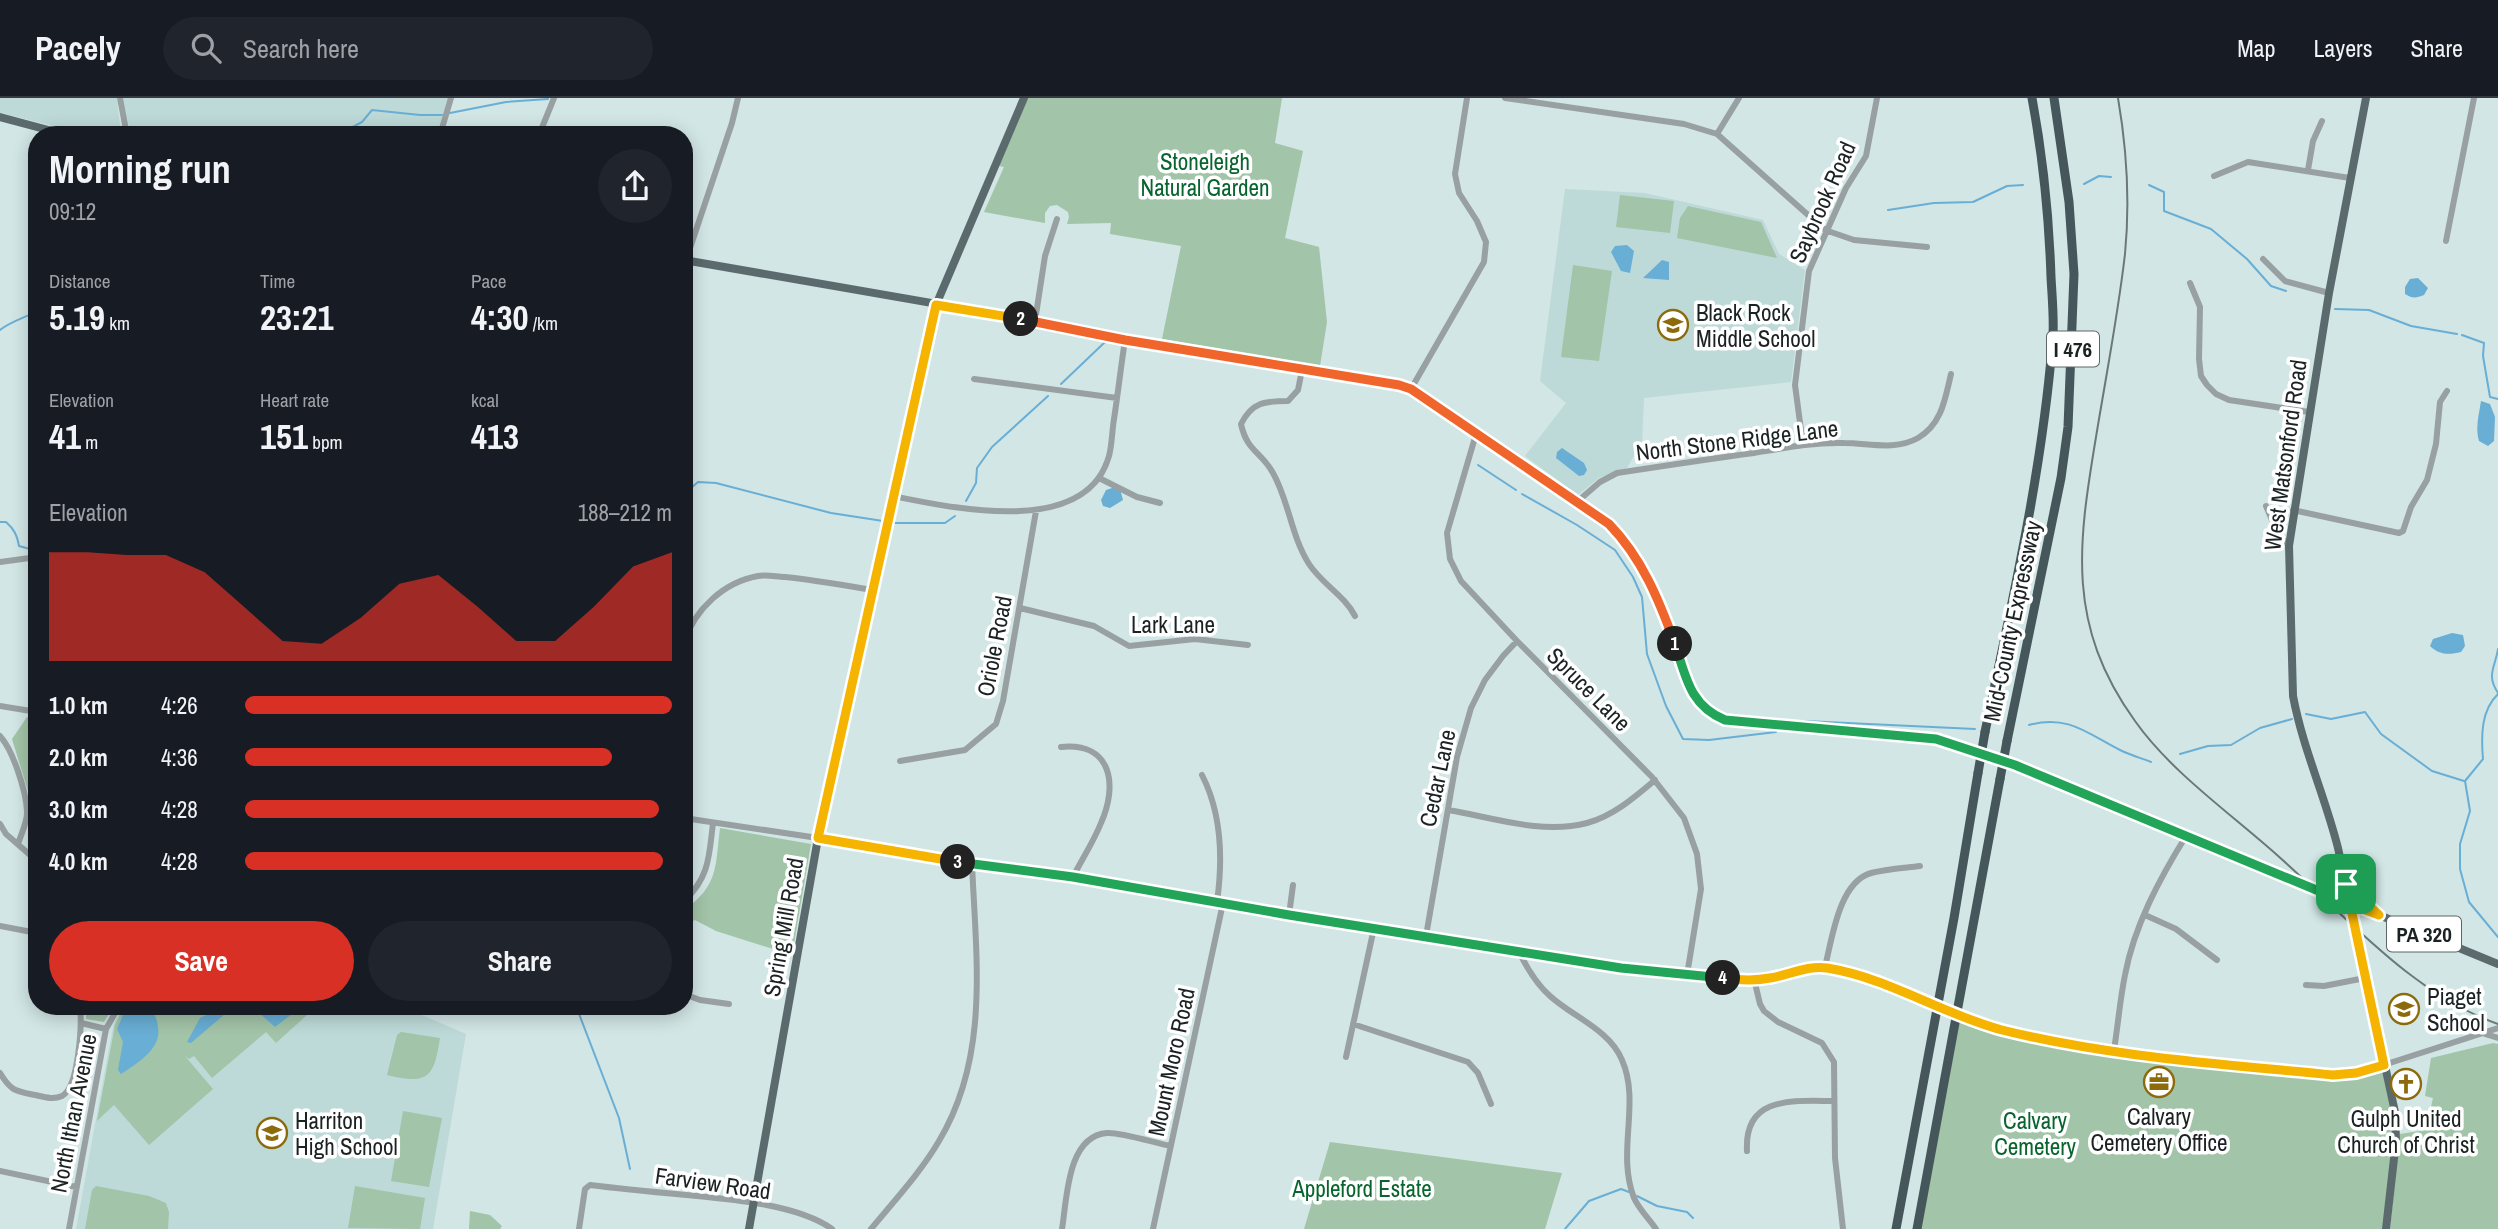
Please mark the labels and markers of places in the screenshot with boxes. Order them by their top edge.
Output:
place label: Black Rock Middle School [1696,297,1816,354]
pin: 2 [1004,302,1038,336]
school or university icon: Black Rock Middle School [1656,308,1690,342]
pin: 1 [1658,626,1692,662]
pin: 3 [940,844,976,880]
pin [2316,854,2376,914]
pin: 4 [1706,960,1740,996]
place label: Piaget School [2427,981,2485,1038]
school or university icon: Piaget School [2387,992,2421,1026]
office icon: Calvary Cemetery Office [2142,1065,2176,1099]
church icon: Gulph United Church of Christ [2389,1067,2423,1101]
place label: Calvary Cemetery Office [2091,1101,2228,1158]
place label: Gulph United Church of Christ [2337,1103,2475,1160]
place label: Harriton High School [295,1105,398,1162]
school or university icon: Harriton High School [255,1116,289,1150]

